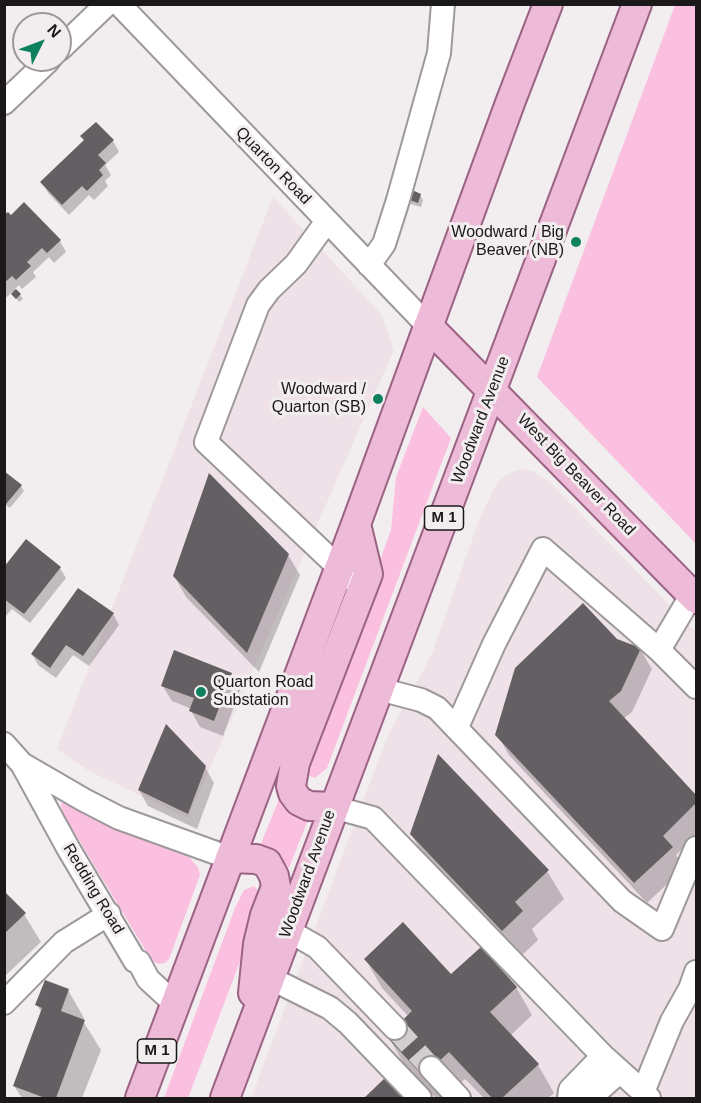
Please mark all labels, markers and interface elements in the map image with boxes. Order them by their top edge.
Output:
north arrow [12,12,72,72]
text: N [44,21,64,41]
street label: Quarton Road [231,123,315,209]
place label: Woodward / Big Beaver (NB) [451,223,564,261]
marker: Woodward / Big Beaver (NB) [569,235,583,249]
street label: Woodward Avenue [448,354,514,486]
place label: Woodward / Quarton (SB) [272,380,366,418]
marker: Woodward / Quarton (SB) [371,392,385,406]
street label: West Big Beaver Road [513,410,639,540]
road number: M 1 [424,506,464,530]
place label: Quarton Road Substation [213,673,314,711]
marker: Quarton Road Substation [194,685,208,699]
street label: Woodward Avenue [276,807,340,941]
street label: Redding Road [58,840,128,938]
road number: M 1 [138,1039,176,1063]

